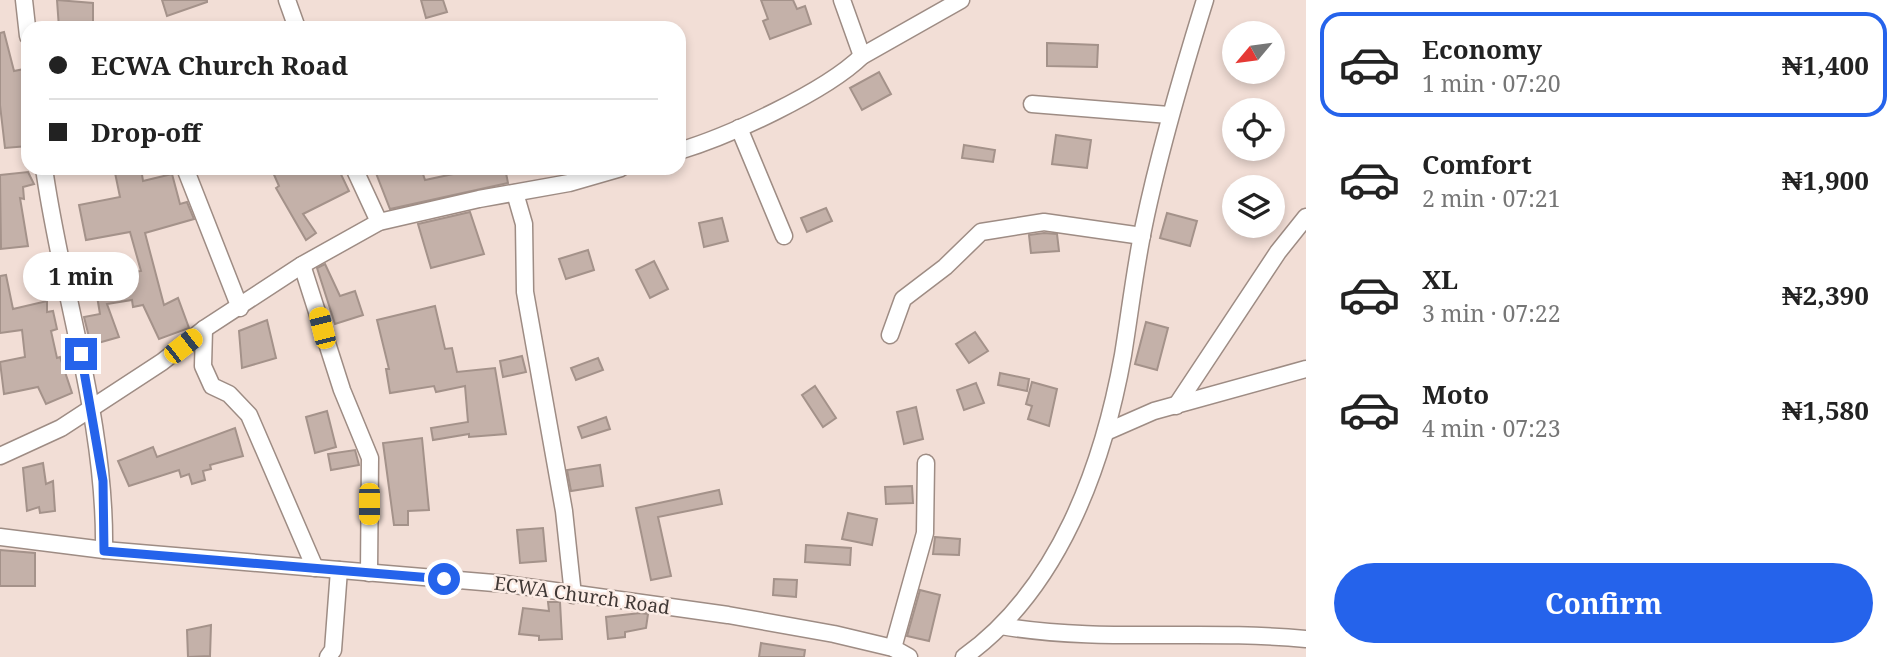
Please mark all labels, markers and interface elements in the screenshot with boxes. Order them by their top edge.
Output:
north arrow [1222,21,1284,84]
map controls [1222,21,1285,238]
text: Economy [1422,31,1542,67]
icon: car [1338,33,1401,96]
text: ECWA Church Road [91,47,348,83]
text: ₦1,400 [1782,47,1869,83]
text: 1 min · 07:20 [1422,67,1560,99]
button: locate [1222,98,1285,161]
text: Drop-off [91,114,201,150]
text: Comfort [1422,146,1532,182]
icon: car [1338,148,1401,211]
text: ₦1,900 [1782,162,1869,198]
button: layers [1222,175,1285,238]
text: 2 min · 07:21 [1422,182,1560,214]
callout: 1 min [23,252,139,302]
text: 1 min [48,260,114,292]
text: XL [1422,261,1458,297]
icon: car [1338,263,1401,326]
text: ₦2,390 [1782,277,1869,313]
text: 3 min · 07:22 [1422,297,1560,329]
car [307,305,338,351]
car [160,325,207,367]
route end [65,338,97,370]
text: Moto [1422,376,1489,412]
icon: car [1338,378,1401,441]
text: ₦1,580 [1782,392,1869,428]
text: 4 min · 07:23 [1422,412,1560,444]
car [359,483,380,525]
route start [428,563,460,595]
button: Confirm [1334,563,1873,643]
street label: ECWA Church Road [492,570,672,620]

